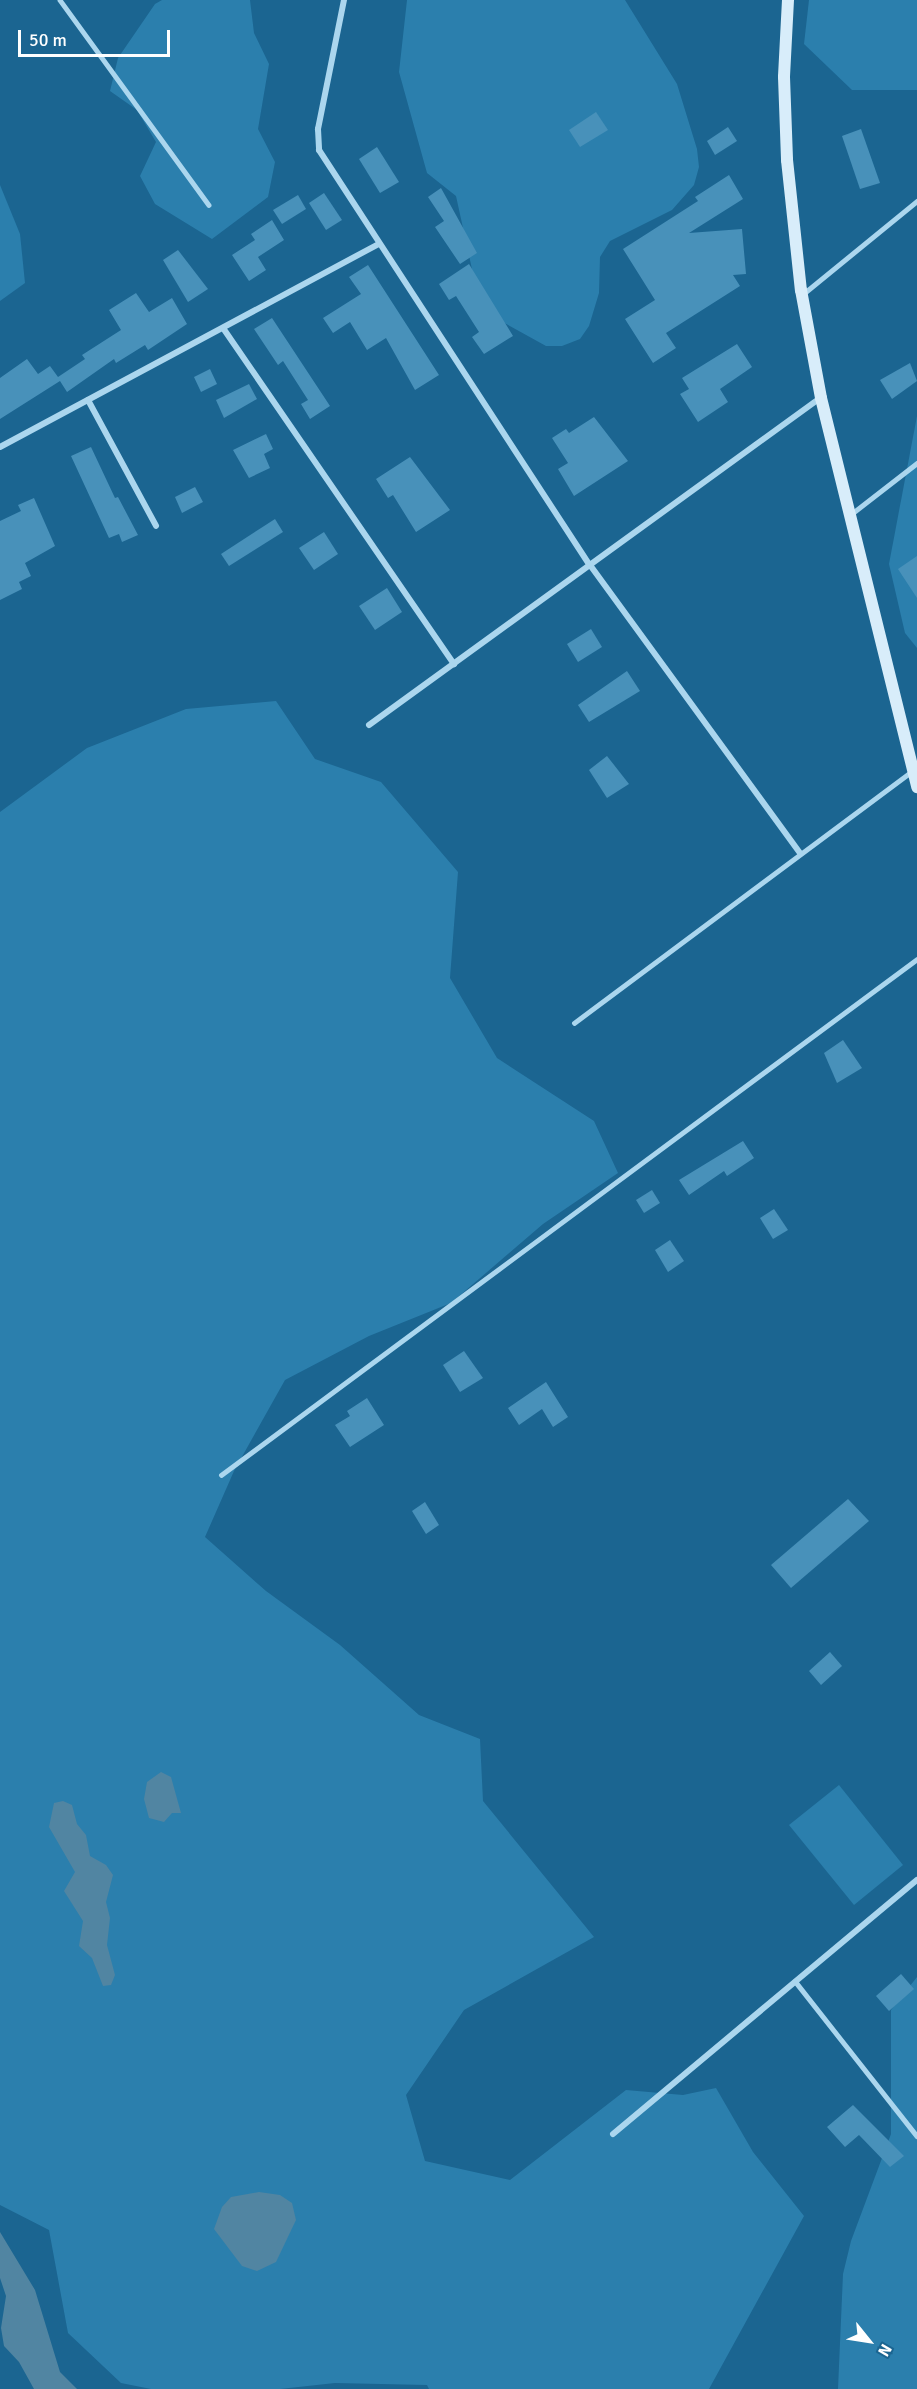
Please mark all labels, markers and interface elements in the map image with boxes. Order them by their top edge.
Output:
scale bar [21,18,172,56]
text: 50 m [29,29,67,51]
north arrow [839,2311,899,2371]
text: N [873,2340,896,2360]

